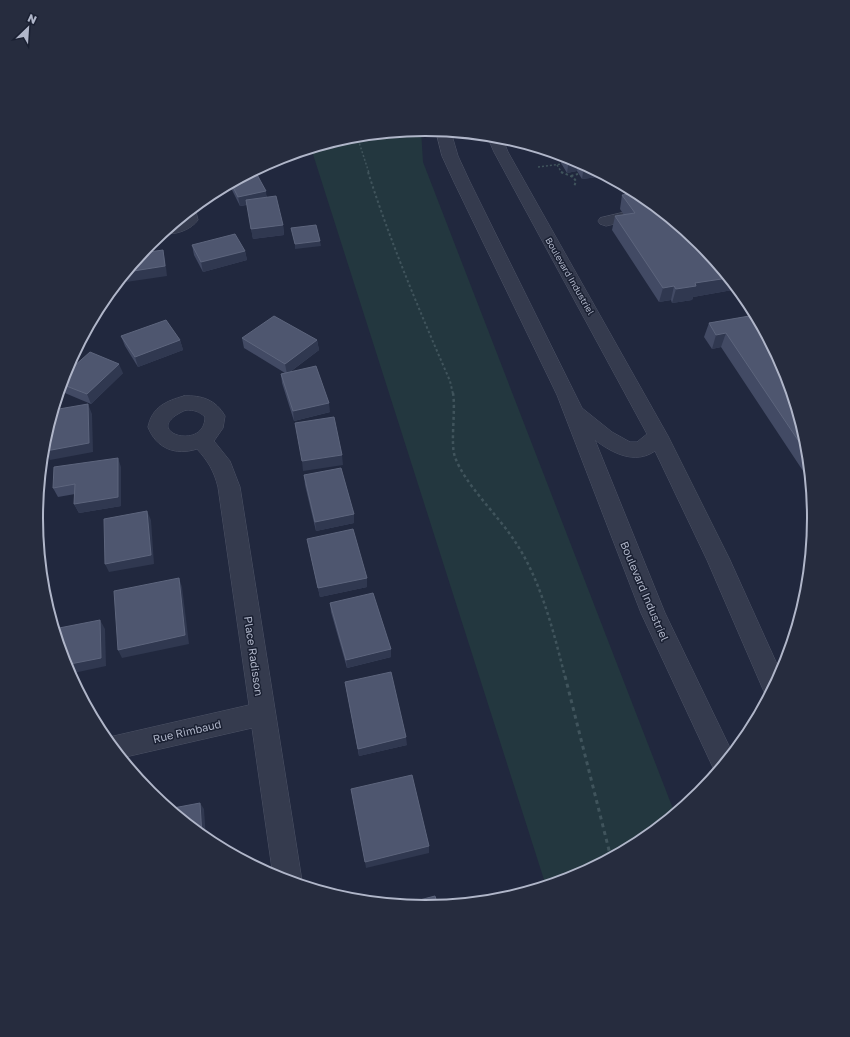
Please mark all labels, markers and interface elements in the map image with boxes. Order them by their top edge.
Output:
north arrow [8,8,48,48]
text: N [26,11,39,26]
street label: Boulevard Industriel [543,235,597,317]
street label: Boulevard Industriel [618,539,672,643]
street label: Place Radisson [242,615,266,697]
street label: Rue Rimbaud [152,717,222,745]

